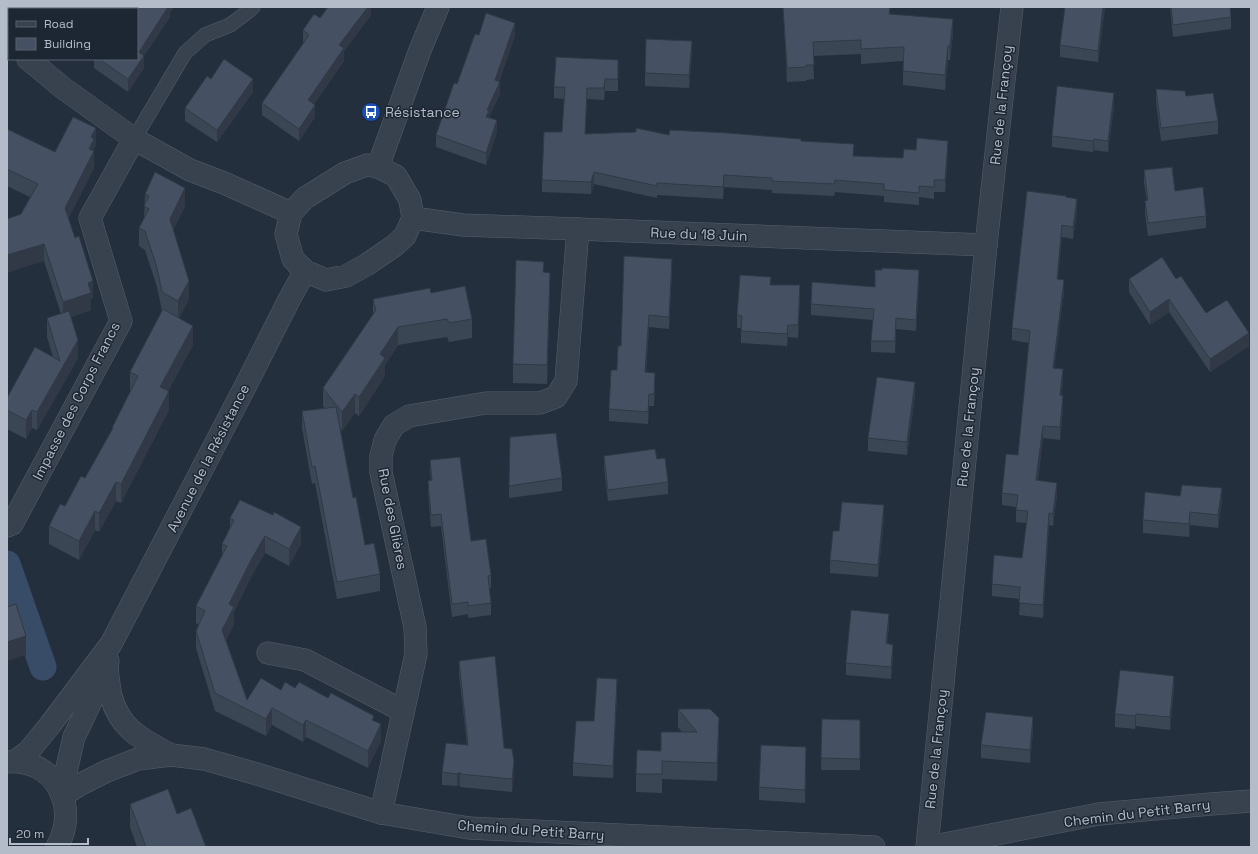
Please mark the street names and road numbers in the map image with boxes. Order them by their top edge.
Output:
street label: Rue de la Françoy [986,44,1016,166]
street label: Rue du 18 Juin [650,223,748,245]
street label: Impasse des Corps Francs [28,319,124,483]
street label: Rue de la Françoy [953,366,983,488]
street label: Avenue de la Résistance [163,381,253,535]
street label: Rue des Glières [374,467,412,571]
street label: Rue de la Françoy [921,688,951,810]
street label: Chemin du Petit Barry [1063,795,1211,831]
street label: Chemin du Petit Barry [457,816,605,844]

